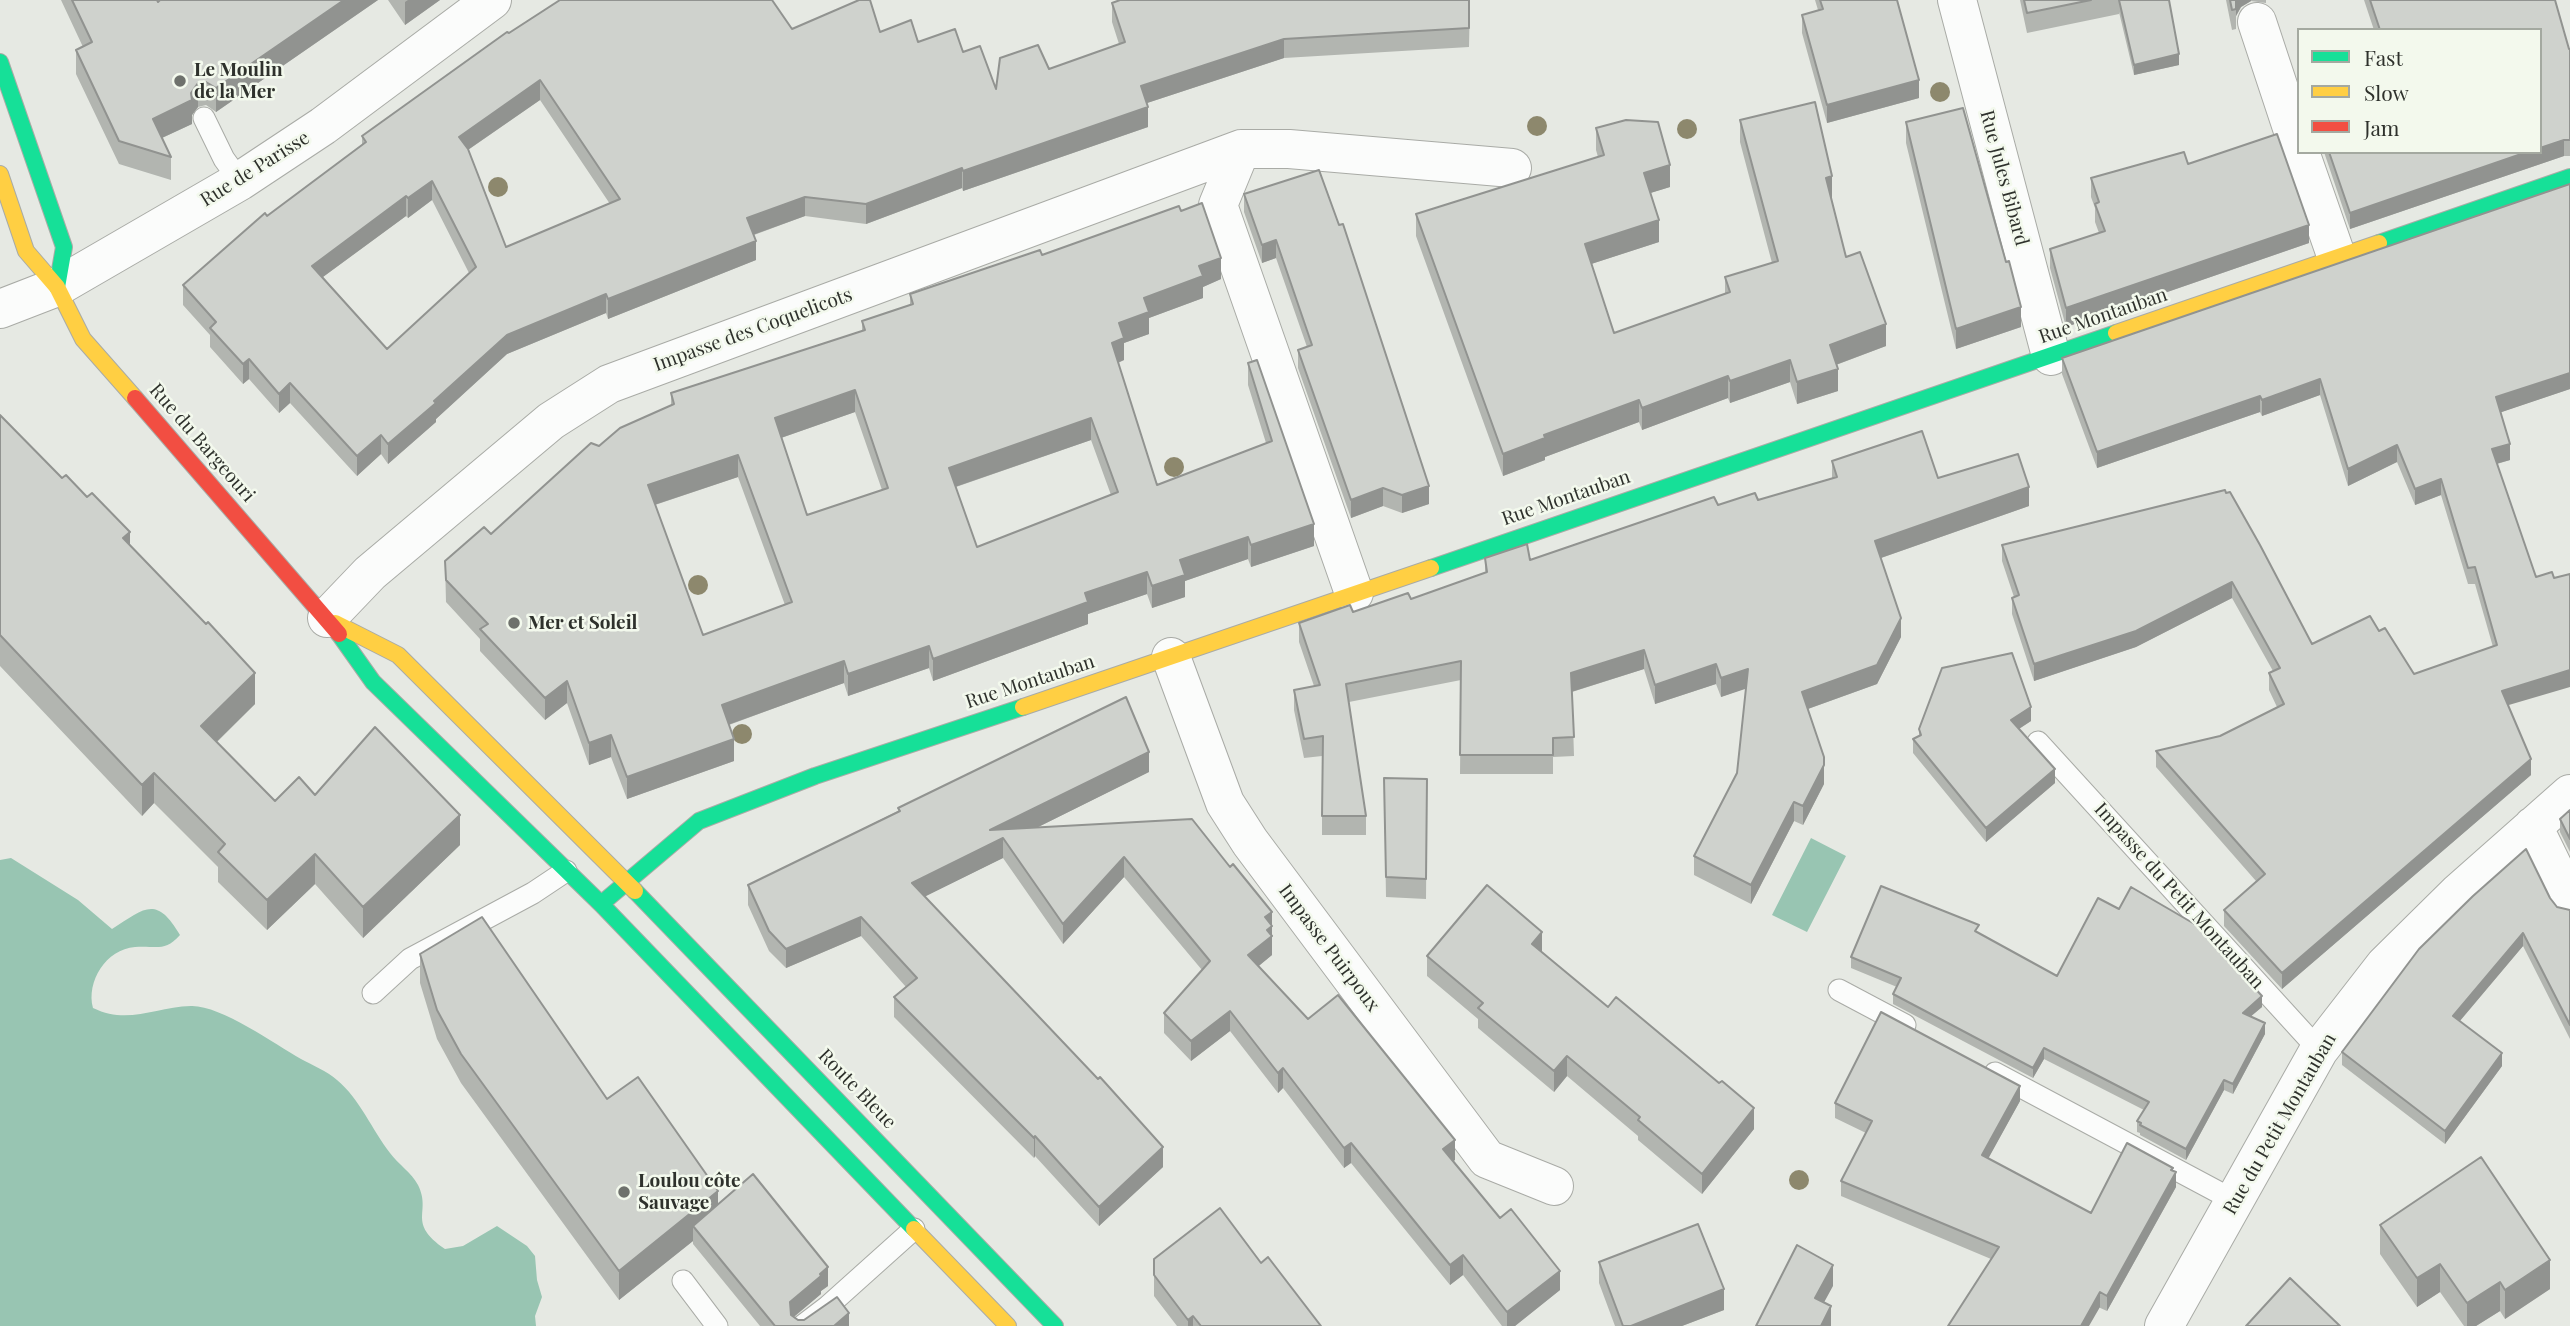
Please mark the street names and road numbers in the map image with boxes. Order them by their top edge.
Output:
street label: Rue Jules Bibard [1975,108,2033,248]
street label: Rue de Parisse [196,126,314,212]
street label: Impasse des Coquelicots [651,283,855,377]
street label: Rue Montauban [2036,283,2170,349]
street label: Rue du Bargeouri [144,379,260,507]
street label: Rue Montauban [1499,465,1633,531]
street label: Rue Montauban [963,650,1097,714]
street label: Impasse du Petit Montauban [2089,798,2269,994]
street label: Impasse Puirpoux [1274,880,1384,1016]
street label: Rue du Petit Montauban [2219,1029,2341,1219]
street label: Route Bleue [813,1044,901,1134]

